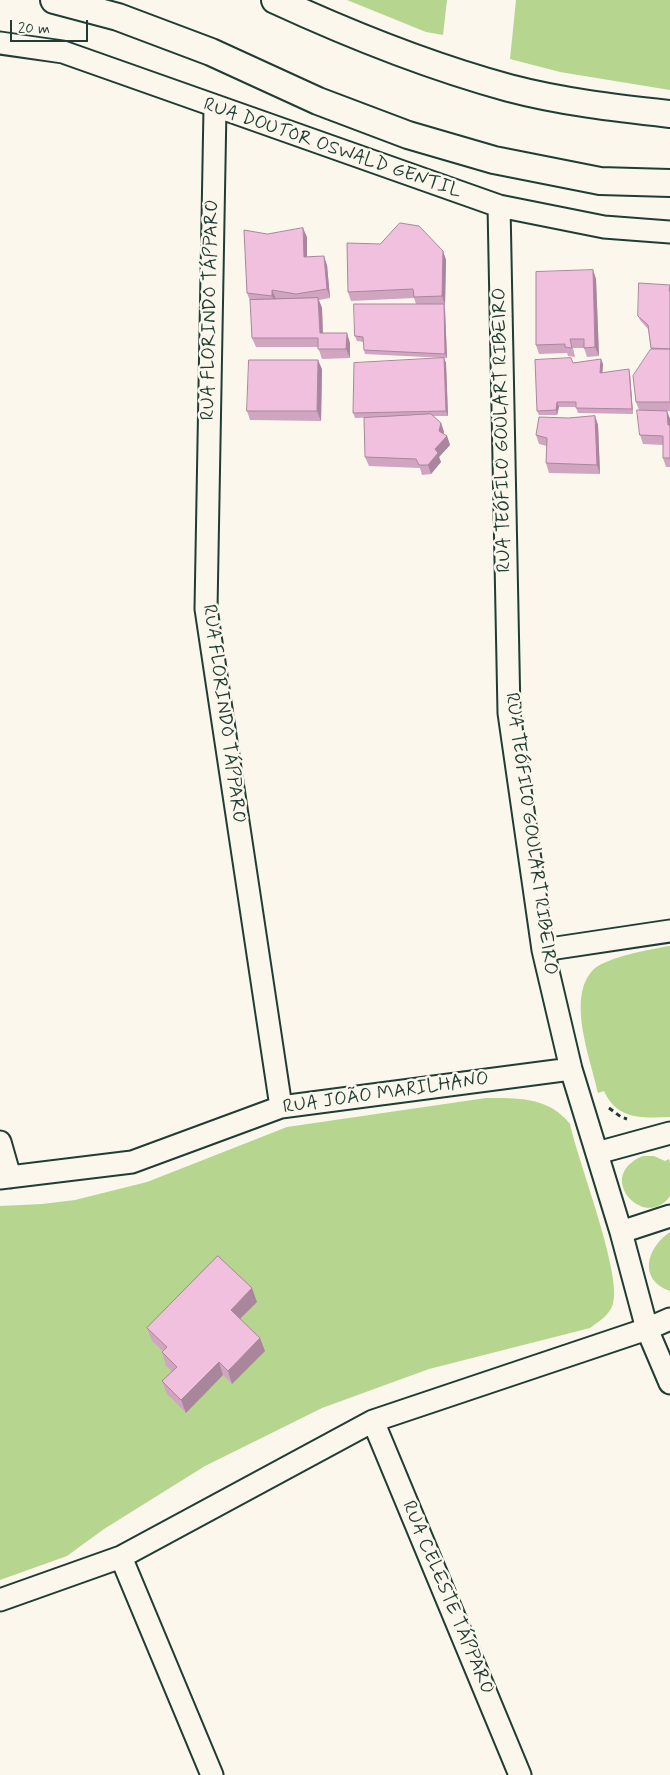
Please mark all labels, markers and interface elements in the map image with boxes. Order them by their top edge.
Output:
scale bar [12,10,90,42]
text: 20 m [18,19,50,39]
street label: RUA DOUTOR OSWALD GENTIL [200,94,464,204]
street label: RUA FLORINDO TÁPPARO [198,199,224,421]
street label: RUA TEÓFILO GOULART RIBEIRO [489,287,517,573]
street label: RUA FLORINDO TÁPPARO [196,603,250,825]
street label: RUA TEÓFILO GOULART RIBEIRO [499,691,561,977]
street label: RUA JOÃO MARILHANO [282,1068,490,1120]
street label: RUA CELESTE TÁPPARO [396,1498,498,1698]

